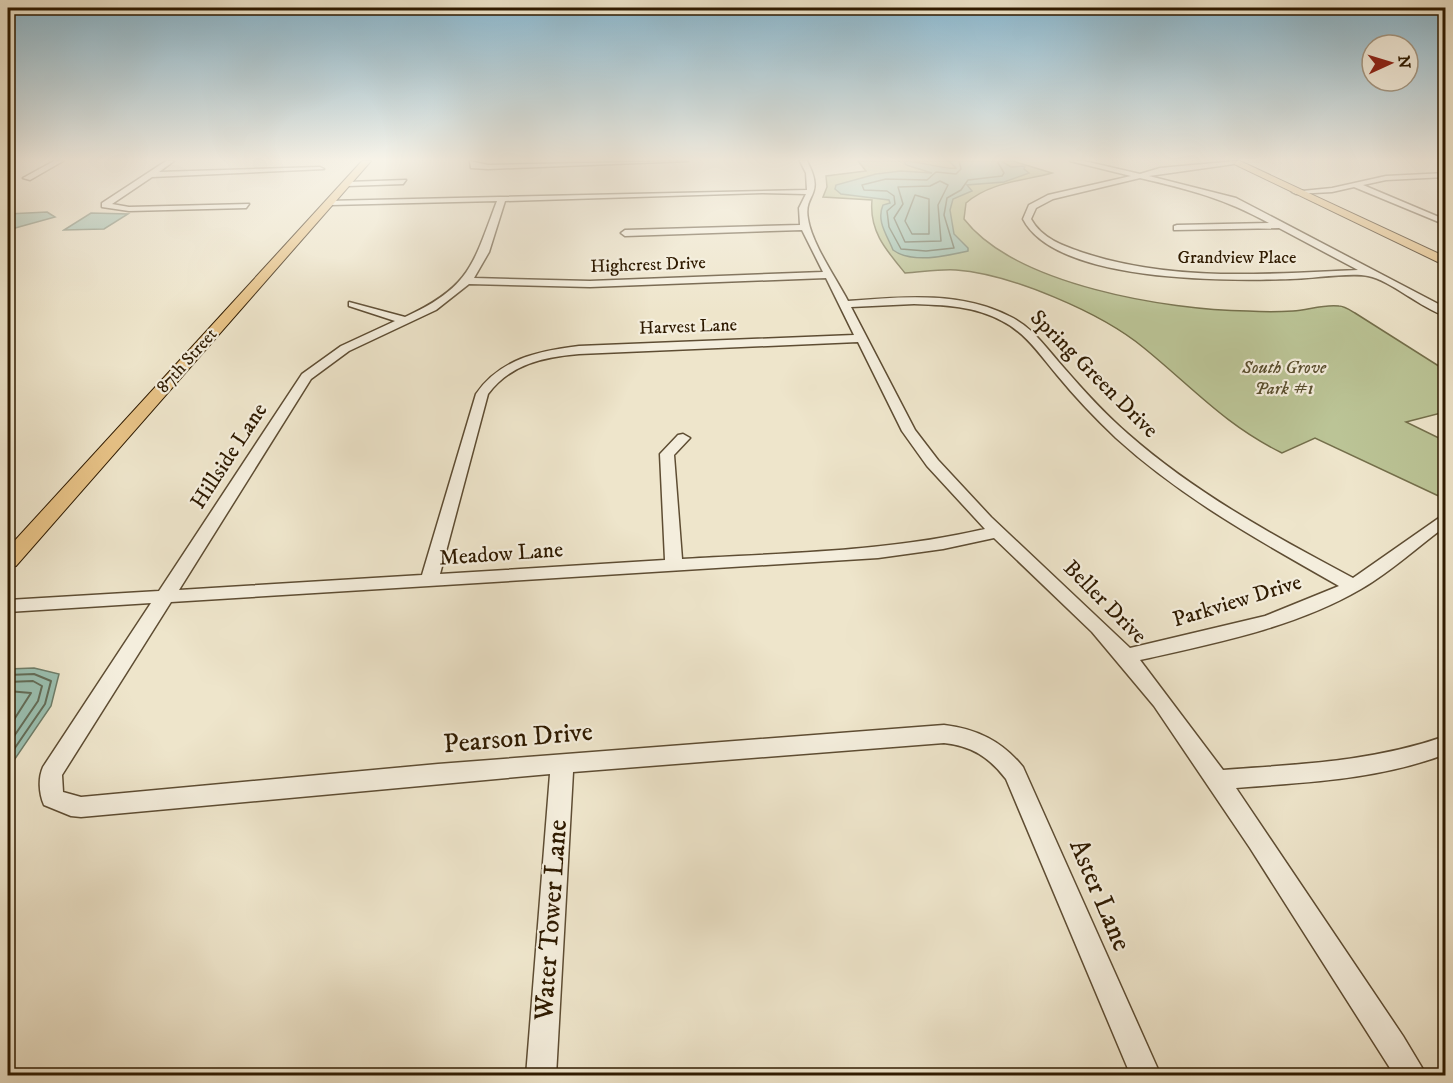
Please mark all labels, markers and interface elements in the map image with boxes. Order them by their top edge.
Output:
north arrow [1360,33,1420,93]
text: N [1394,55,1414,69]
street label: Grandview Place [1177,247,1297,269]
street label: Highcrest Drive [590,252,706,278]
street label: Spring Green Drive [1024,304,1164,444]
street label: Harvest Lane [639,314,737,340]
street label: 87th Street [152,324,222,398]
park label: South Grove Park #1 [1241,357,1327,400]
street label: Hillside Lane [185,398,273,514]
street label: Meadow Lane [438,536,564,572]
street label: Beller Drive [1058,555,1152,649]
street label: Parkview Drive [1169,569,1305,633]
street label: Pearson Drive [442,715,594,761]
street label: Water Tower Lane [527,818,575,1023]
street label: Aster Lane [1061,834,1139,956]

